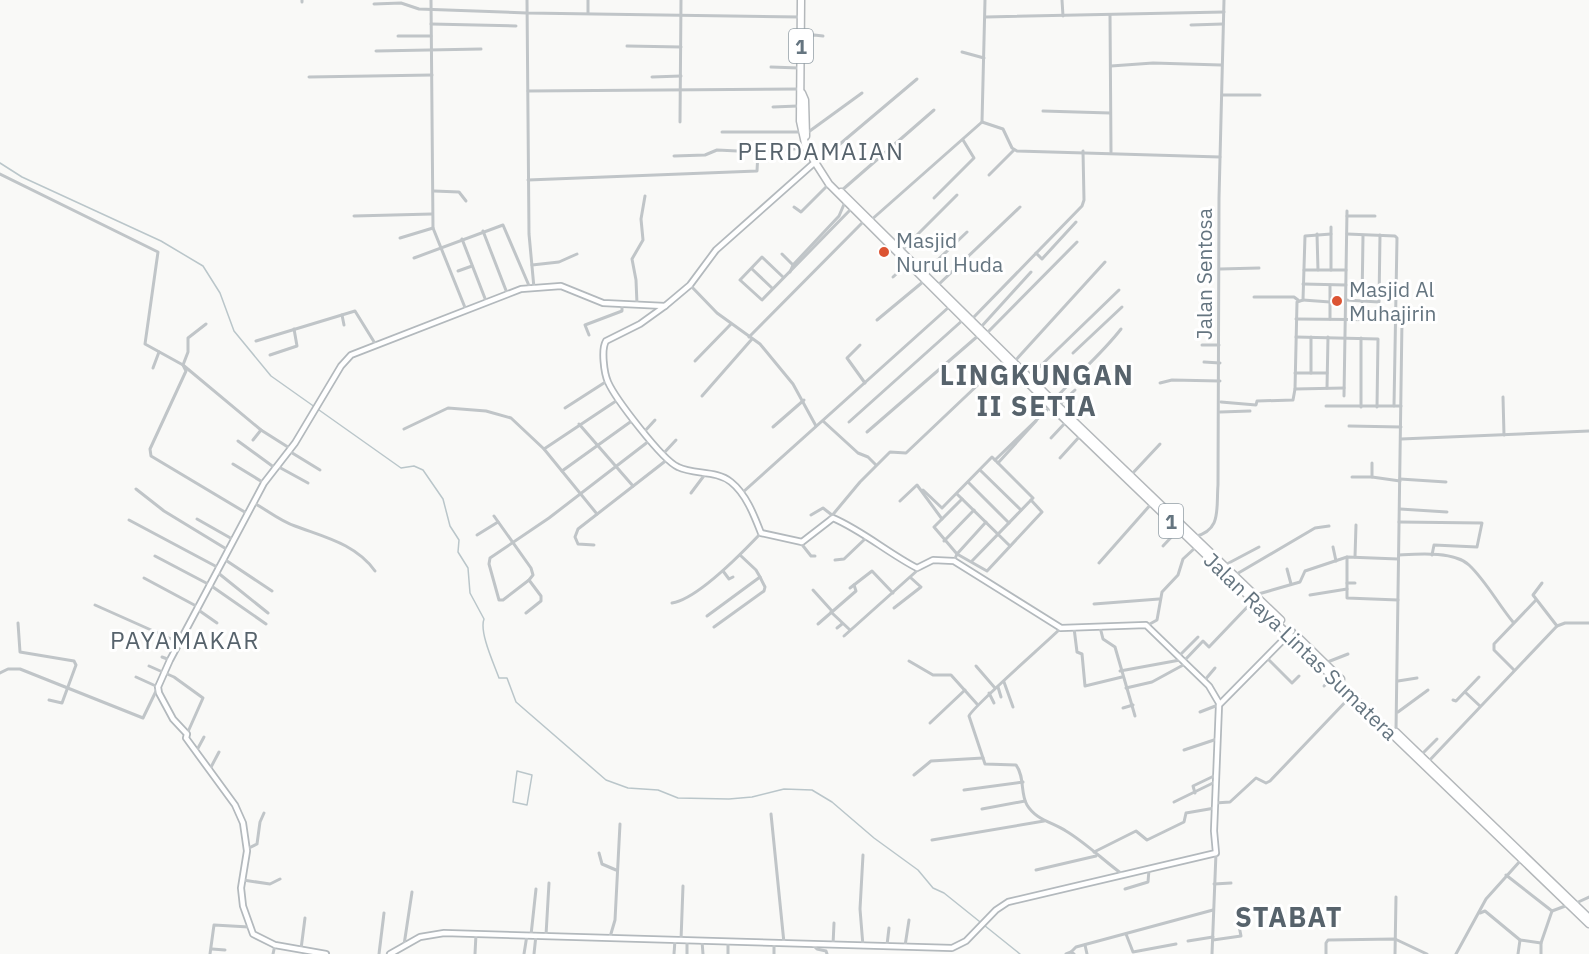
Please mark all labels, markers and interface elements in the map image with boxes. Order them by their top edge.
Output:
road number: 1 [789,29,813,63]
district label: PERDAMAIAN [738,135,904,167]
street label: Jalan Sentosa [1190,208,1218,340]
place label: Masjid Nurul Huda [896,226,1003,278]
marker: Masjid Nurul Huda [877,245,891,259]
place label: Masjid Al Muhajirin [1349,275,1437,327]
marker: Masjid Al Muhajirin [1330,294,1344,308]
district label: LINGKUNGAN II SETIA [940,357,1134,423]
road number: 1 [1159,504,1183,538]
street label: Jalan Raya Lintas Sumatera [1198,546,1404,746]
district label: PAYAMAKAR [110,624,260,656]
district label: STABAT [1235,899,1343,934]

